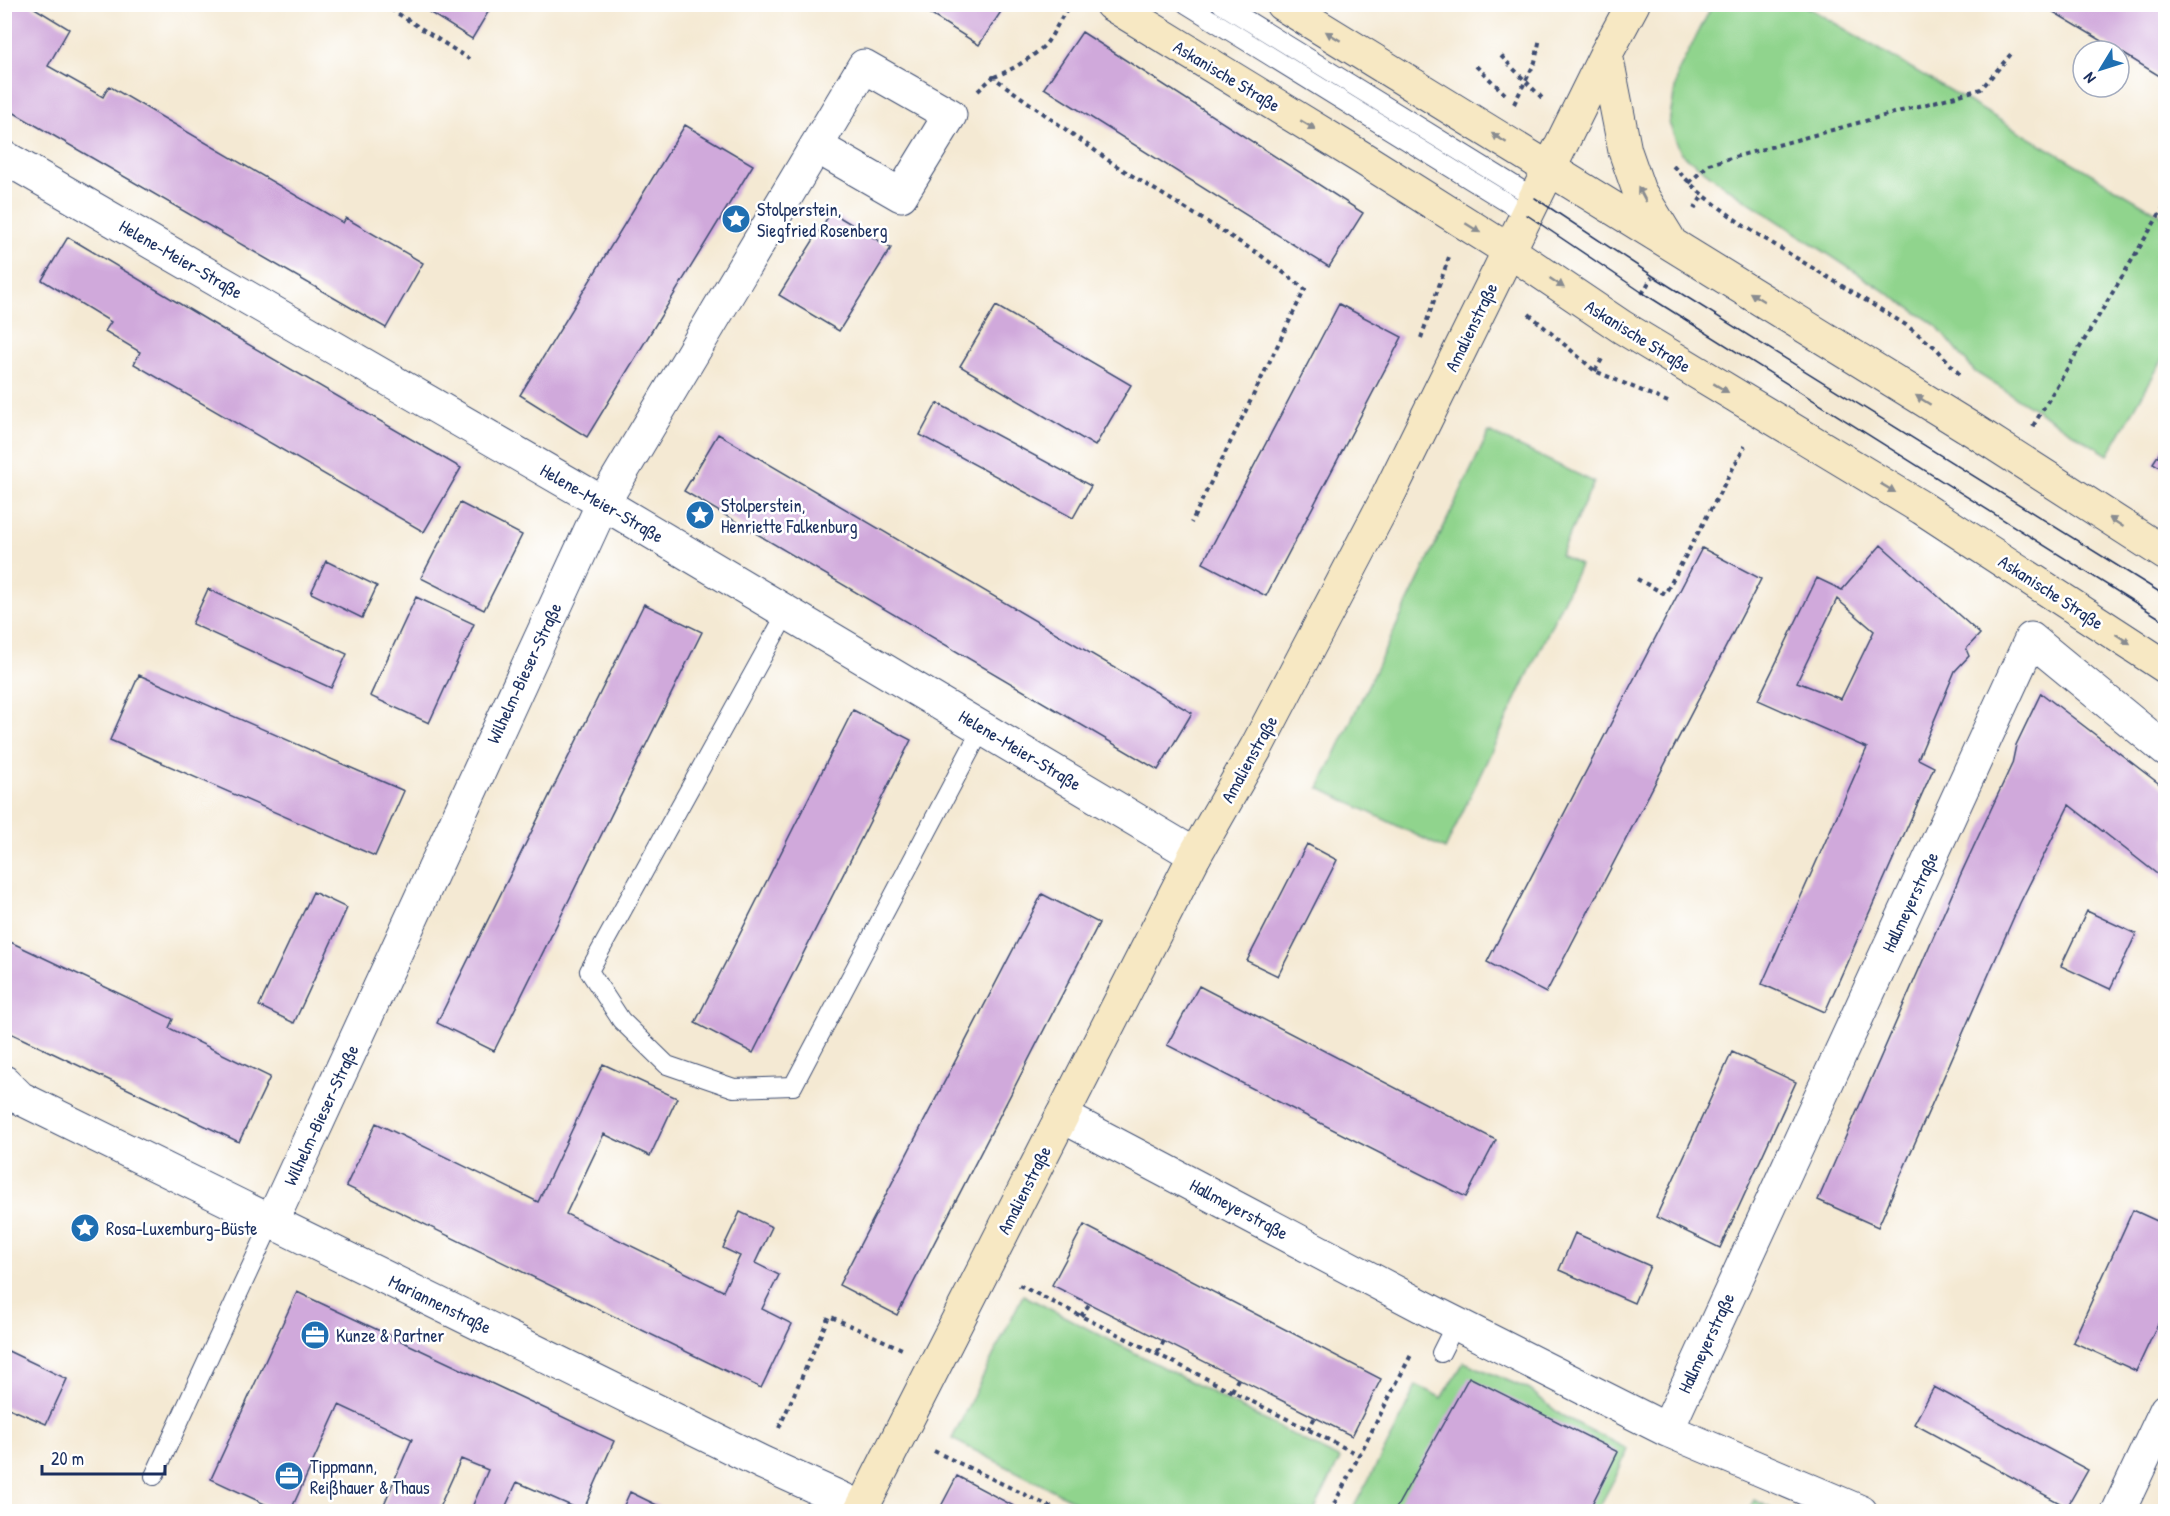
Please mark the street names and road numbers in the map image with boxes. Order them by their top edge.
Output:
street label: Askanische Straße [1169,34,1285,118]
street label: Helene-Meier-Straße [115,214,247,304]
street label: Amalienstraße [1439,278,1503,376]
street label: Askanische Straße [1580,294,1696,378]
street label: Helene-Meier-Straße [536,458,668,548]
street label: Askanische Straße [1994,549,2108,635]
street label: Wilhelm-Bieser-Straße [480,599,568,747]
street label: Helene-Meier-Straße [954,704,1086,796]
street label: Amalienstraße [1215,711,1283,807]
street label: Hallmeyerstraße [1876,848,1944,956]
street label: Wilhelm-Bieser-Straße [277,1041,365,1189]
street label: Amalienstraße [991,1142,1057,1238]
street label: Hallmeyerstraße [1185,1173,1293,1245]
street label: Mariannenstraße [385,1268,495,1340]
street label: Hallmeyerstraße [1672,1289,1740,1397]

